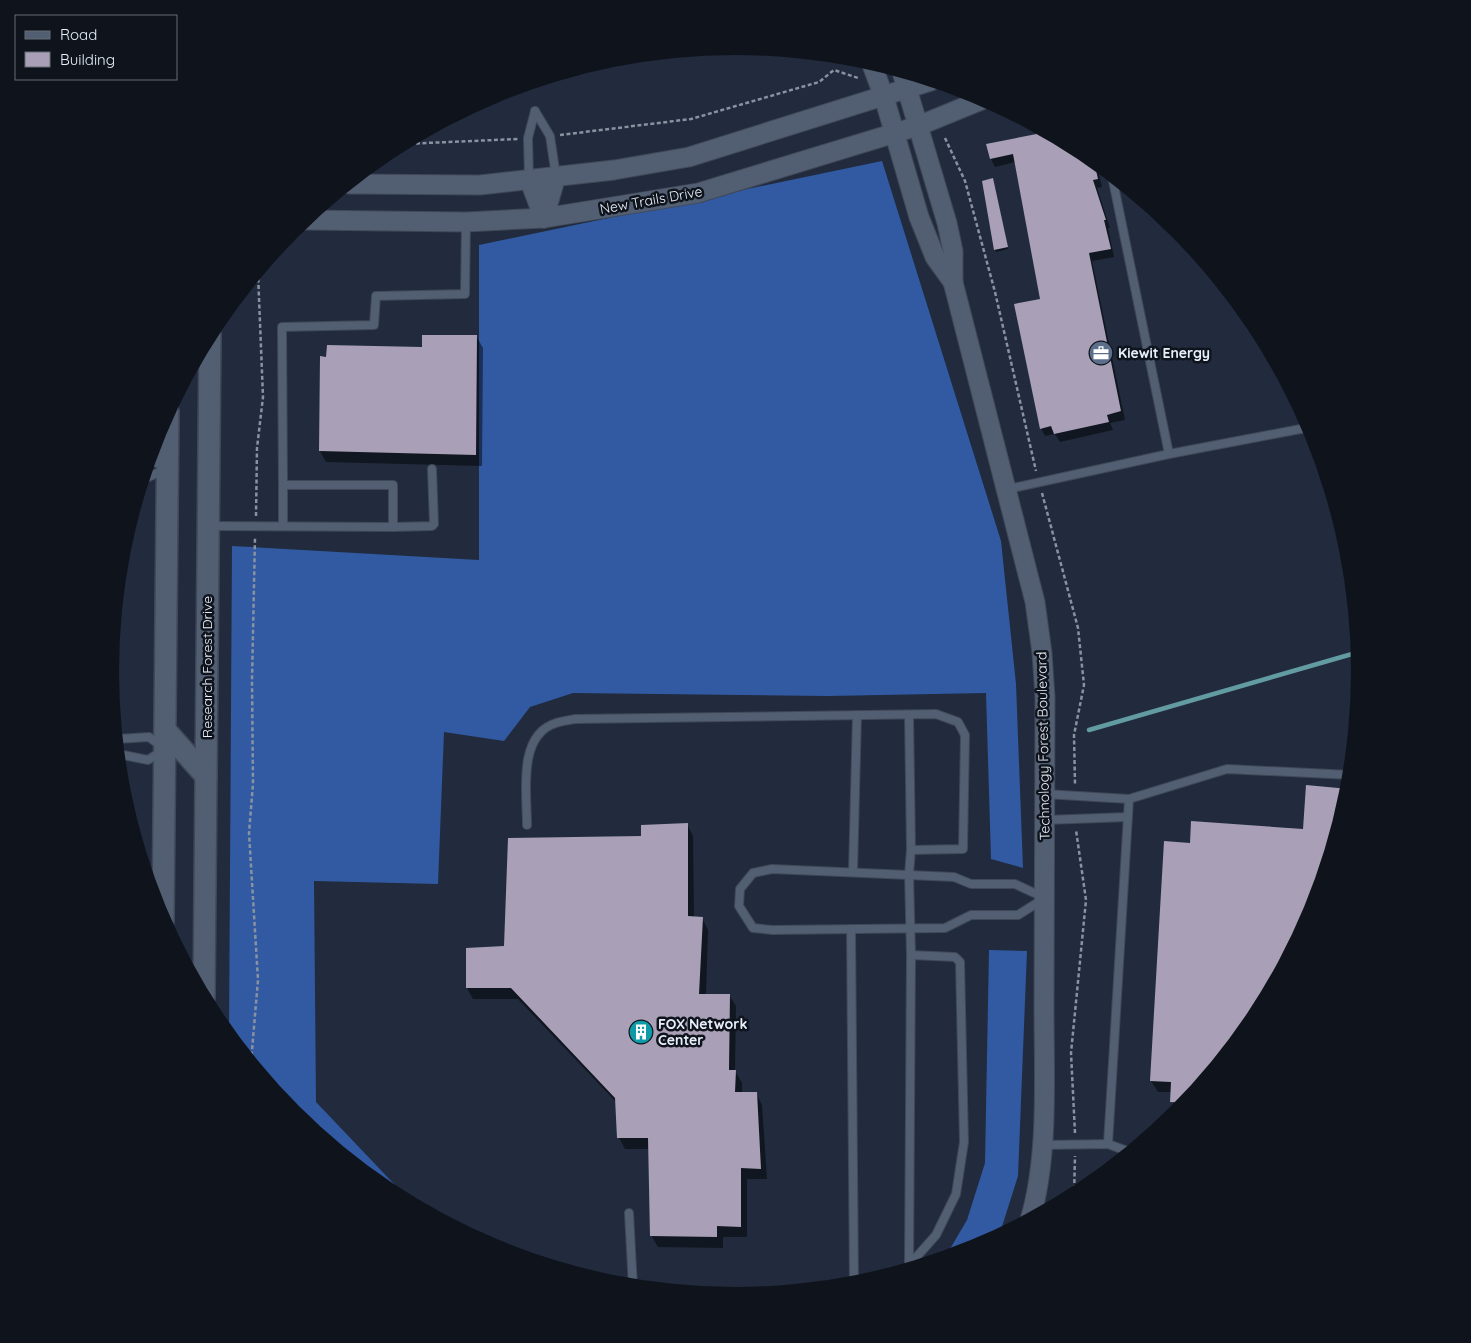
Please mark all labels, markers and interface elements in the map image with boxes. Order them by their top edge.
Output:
legend [15,15,178,80]
text: Road [60,25,97,44]
text: Building [60,50,115,69]
street label: New Trails Drive [598,182,704,218]
office icon: Kiewit Energy [1088,340,1114,366]
place label: Kiewit Energy [1118,344,1210,362]
street label: Research Forest Drive [198,596,216,738]
street label: Technology Forest Boulevard [1032,652,1054,840]
place label: FOX Network Center [658,1015,747,1049]
building icon: FOX Network Center [628,1019,654,1045]

